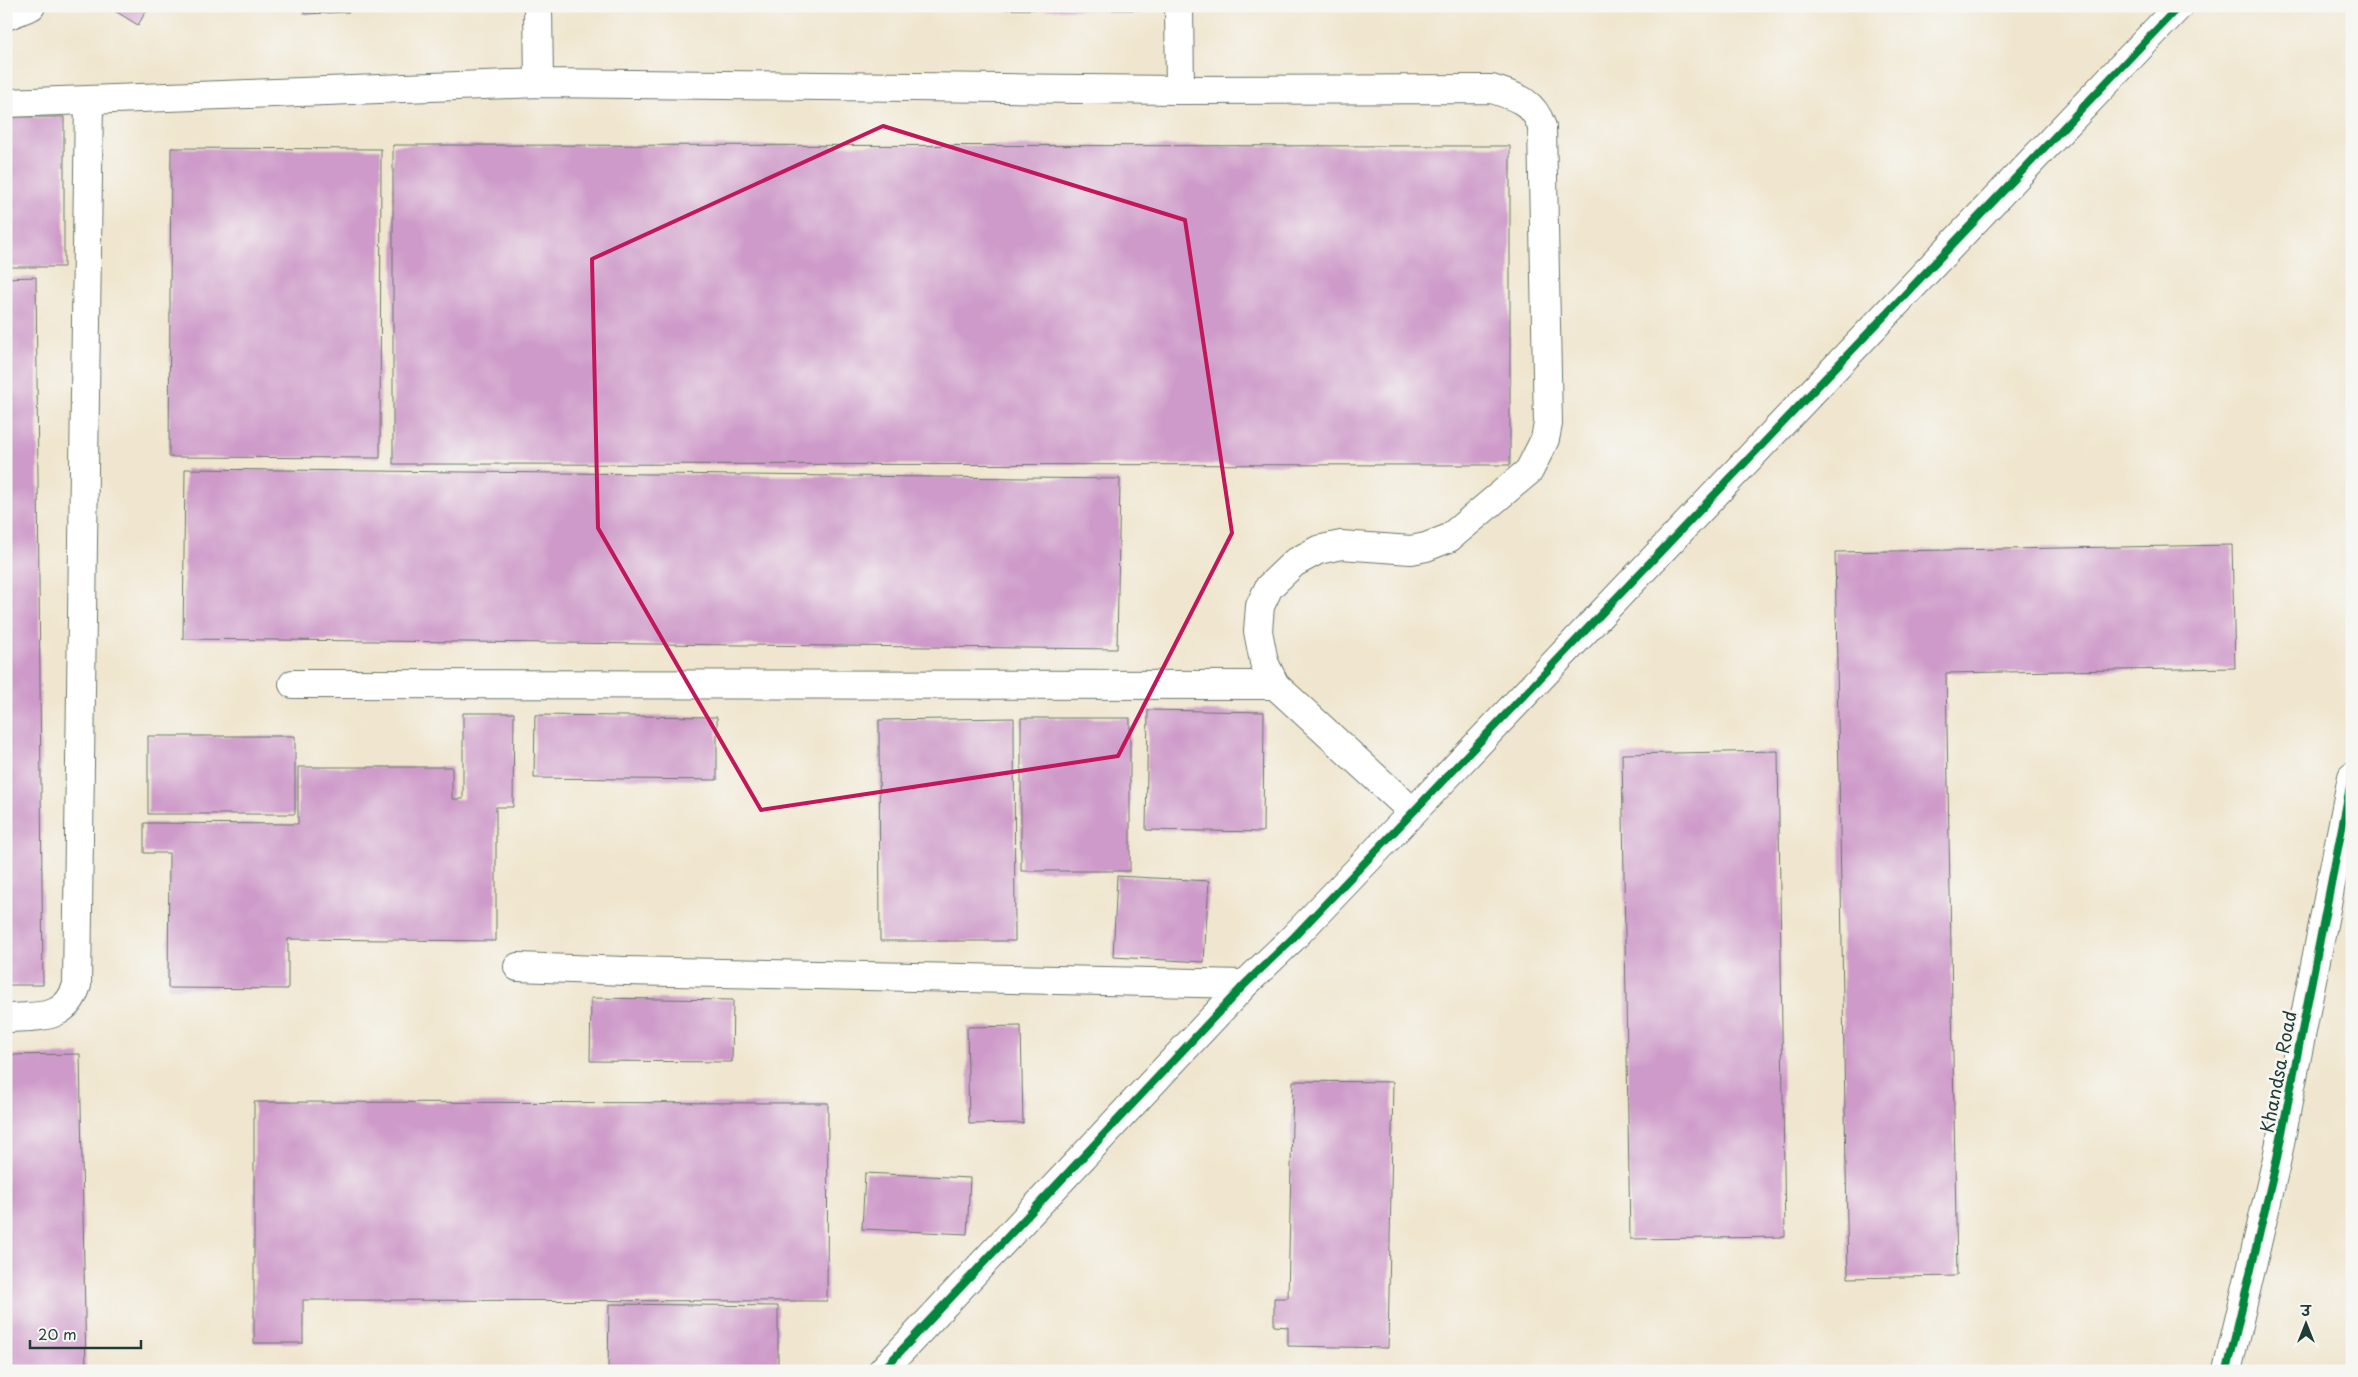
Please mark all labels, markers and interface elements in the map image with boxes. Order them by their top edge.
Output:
street label: Khandsa Road [2252,1008,2303,1135]
north arrow [2280,1300,2330,1350]
text: उ [2299,1300,2312,1321]
scale bar [30,1317,141,1349]
text: 20 m [38,1322,77,1345]

